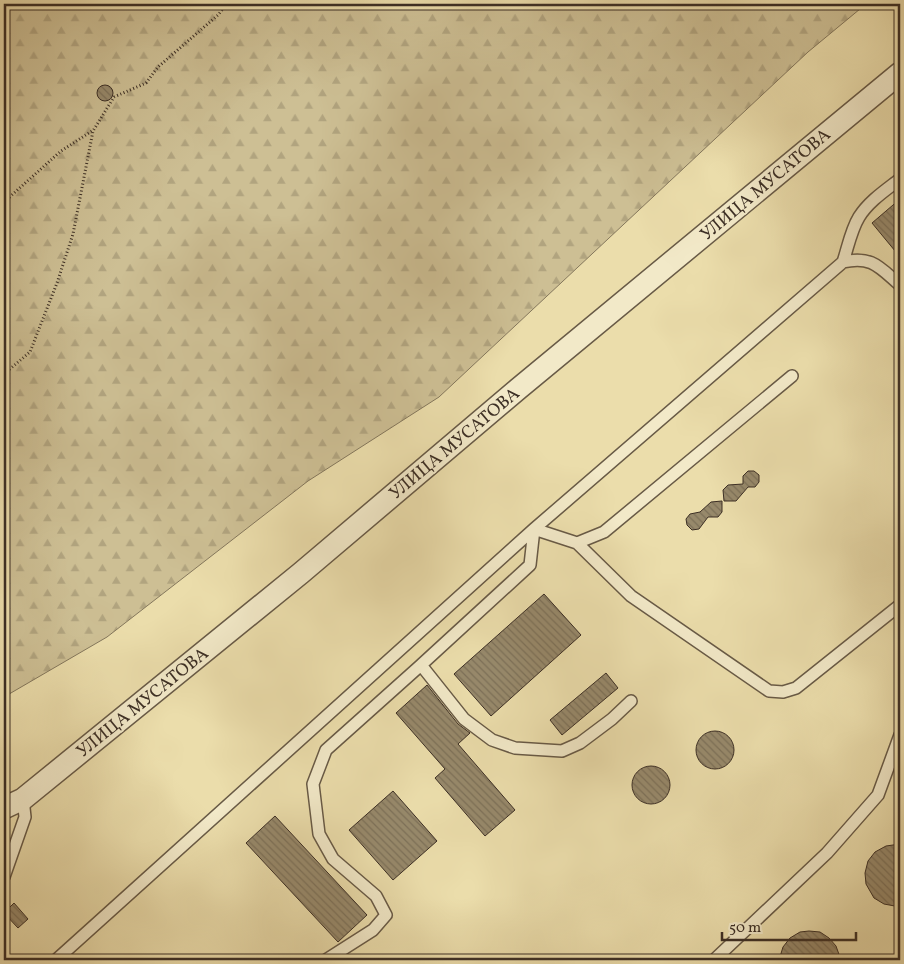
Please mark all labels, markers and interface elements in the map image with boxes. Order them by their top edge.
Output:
street label: УЛИЦА МУСАТОВА [695,123,837,247]
street label: УЛИЦА МУСАТОВА [384,382,526,506]
street label: УЛИЦА МУСАТОВА [72,642,215,764]
scale bar [722,909,855,941]
text: 50 m [729,918,761,939]

